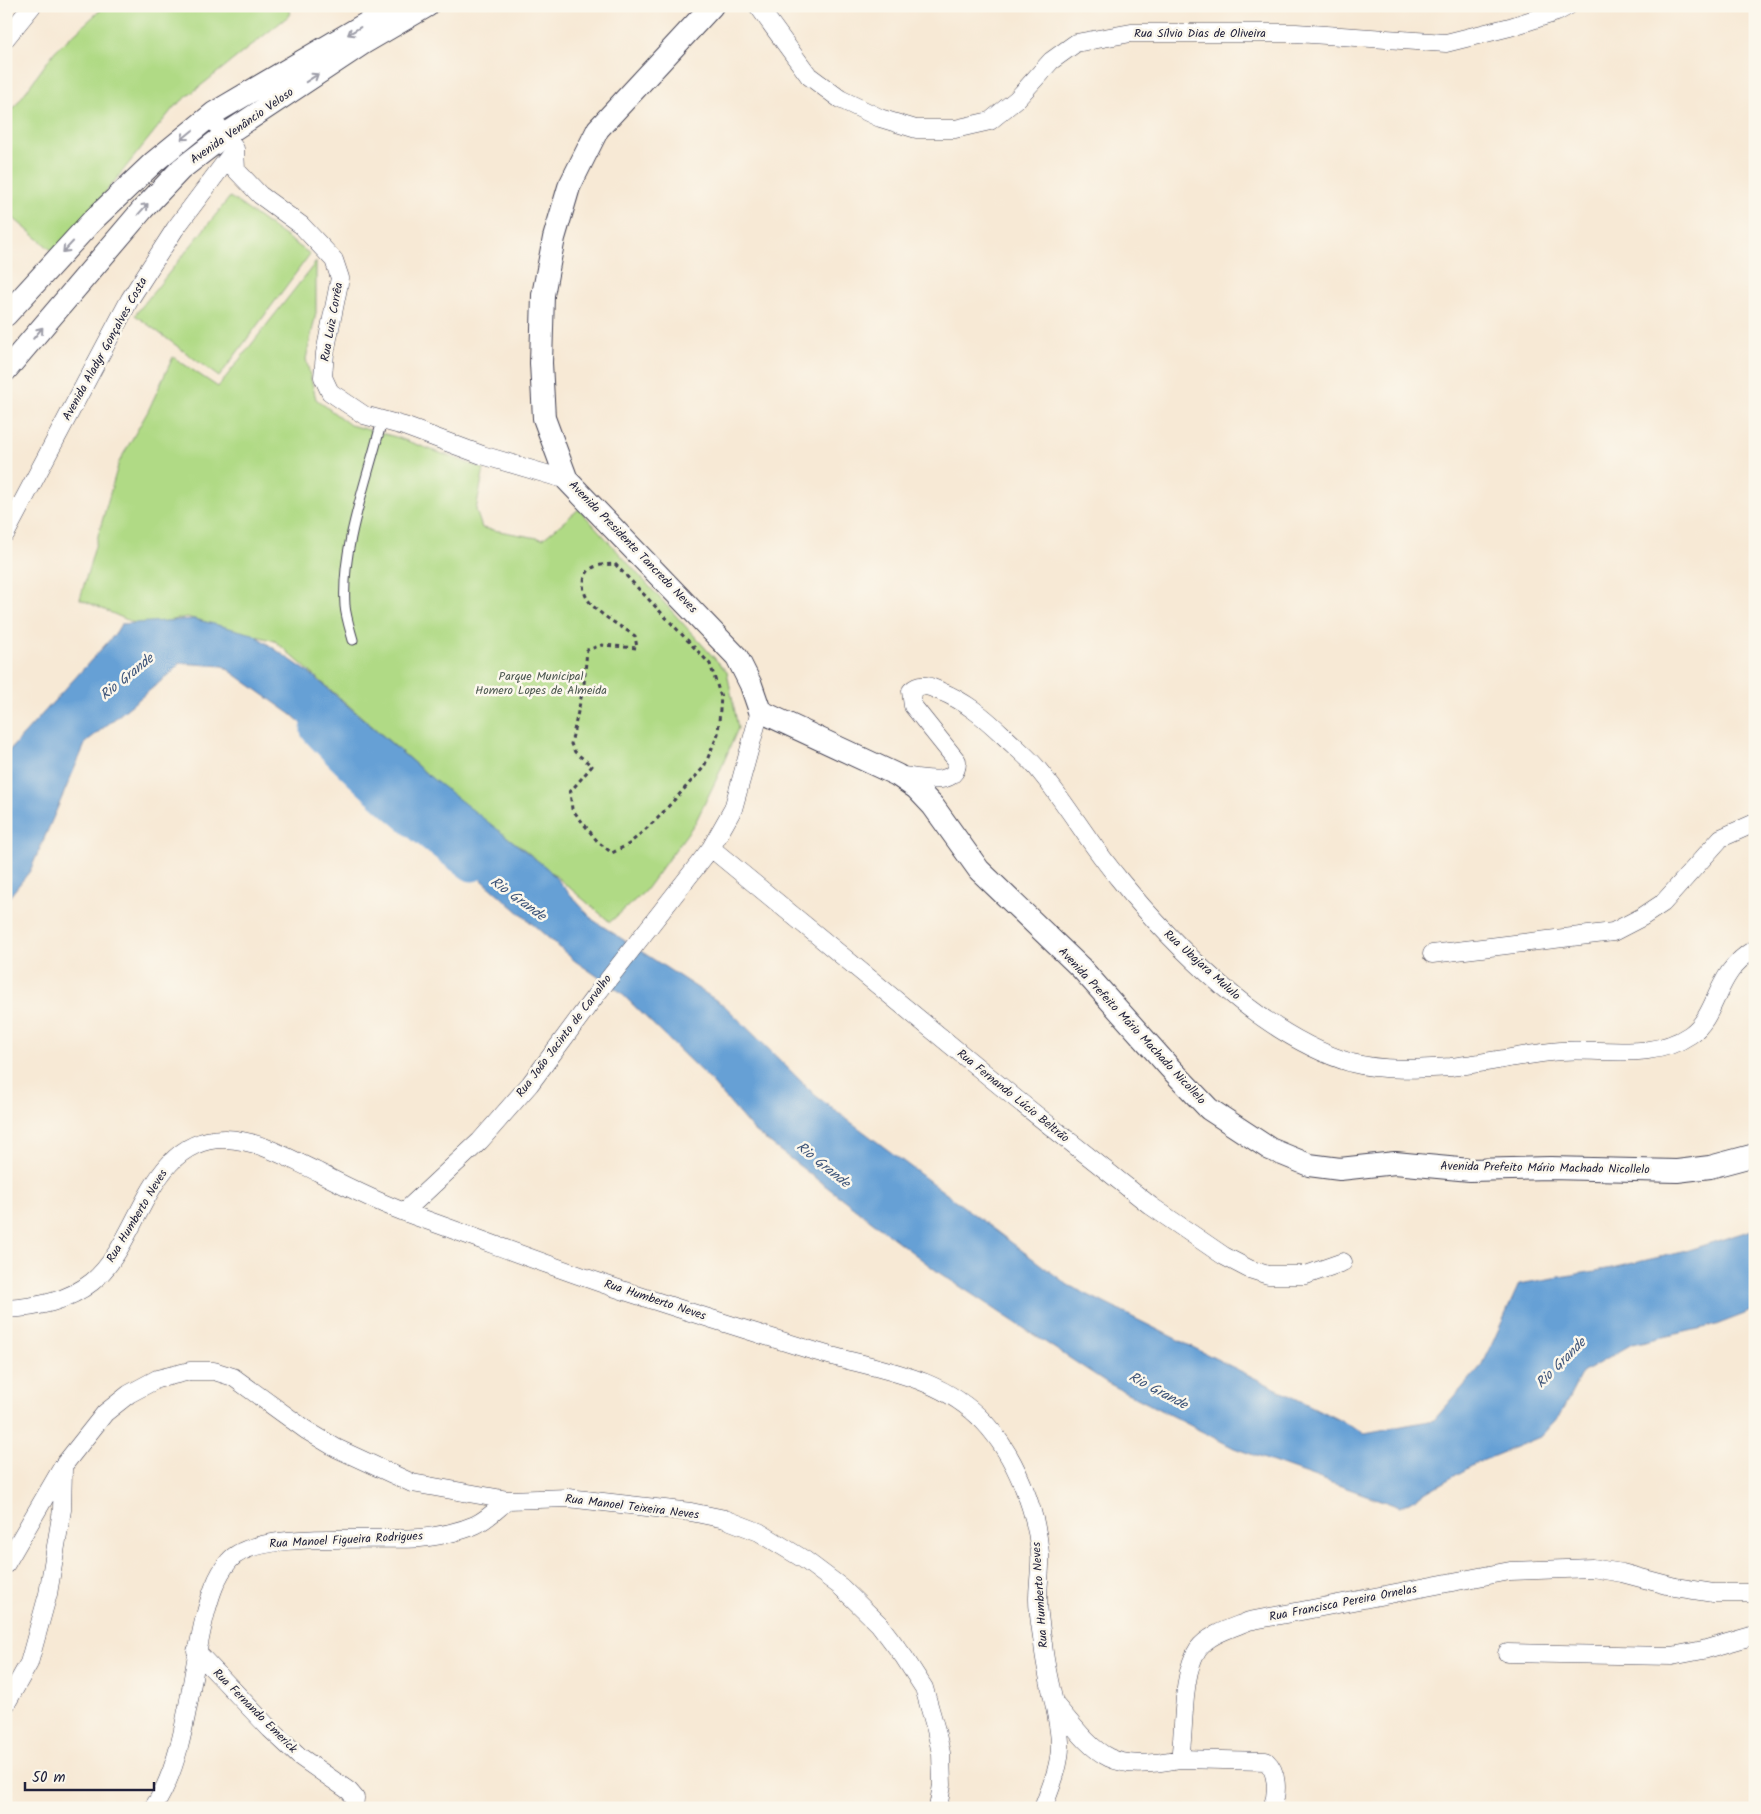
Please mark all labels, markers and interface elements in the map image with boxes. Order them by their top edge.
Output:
street label: Rua Sílvio Dias de Oliveira [1134,24,1266,43]
one-way arrow [348,27,362,37]
one-way arrow [304,72,318,82]
street label: Avenida Venâncio Veloso [186,83,298,169]
one-way arrow [181,130,194,141]
one-way arrow [137,203,149,216]
one-way arrow [63,240,74,253]
street label: Avenida Aladyr Gonçalves Costa [58,274,153,424]
street label: Rua Luiz Corrêa [316,281,348,363]
one-way arrow [32,327,43,340]
street label: Avenida Presidente Tancredo Neves [564,476,702,618]
water label: Rio Grande [95,647,160,706]
park label: Parque Municipal Homero Lopes de Almeida [475,667,607,700]
water label: Rio Grande [486,871,552,928]
street label: Rua Ubajara Mululo [1159,925,1245,1005]
street label: Avenida Prefeito Mário Machado Nicollelo [1054,943,1210,1109]
street label: Rua João Jacinto de Carvalho [511,971,617,1101]
street label: Rua Fernando Lúcio Beltrão [953,1045,1073,1147]
water label: Rio Grande [791,1136,856,1195]
street label: Avenida Prefeito Mário Machado Nicollelo [1440,1157,1650,1179]
street label: Rua Humberto Neves [101,1166,173,1266]
street label: Rua Humberto Neves [602,1275,708,1325]
water label: Rio Grande [1531,1331,1593,1393]
water label: Rio Grande [1125,1366,1193,1417]
street label: Rua Manoel Teixeira Neves [564,1489,700,1525]
street label: Rua Manoel Figueira Rodrigues [269,1526,423,1554]
street label: Rua Humberto Neves [1027,1541,1053,1649]
street label: Rua Francisca Pereira Ornelas [1268,1579,1418,1627]
street label: Rua Fernando Emerick [208,1664,302,1758]
scale bar [25,1759,154,1791]
text: 50 m [32,1766,66,1790]

